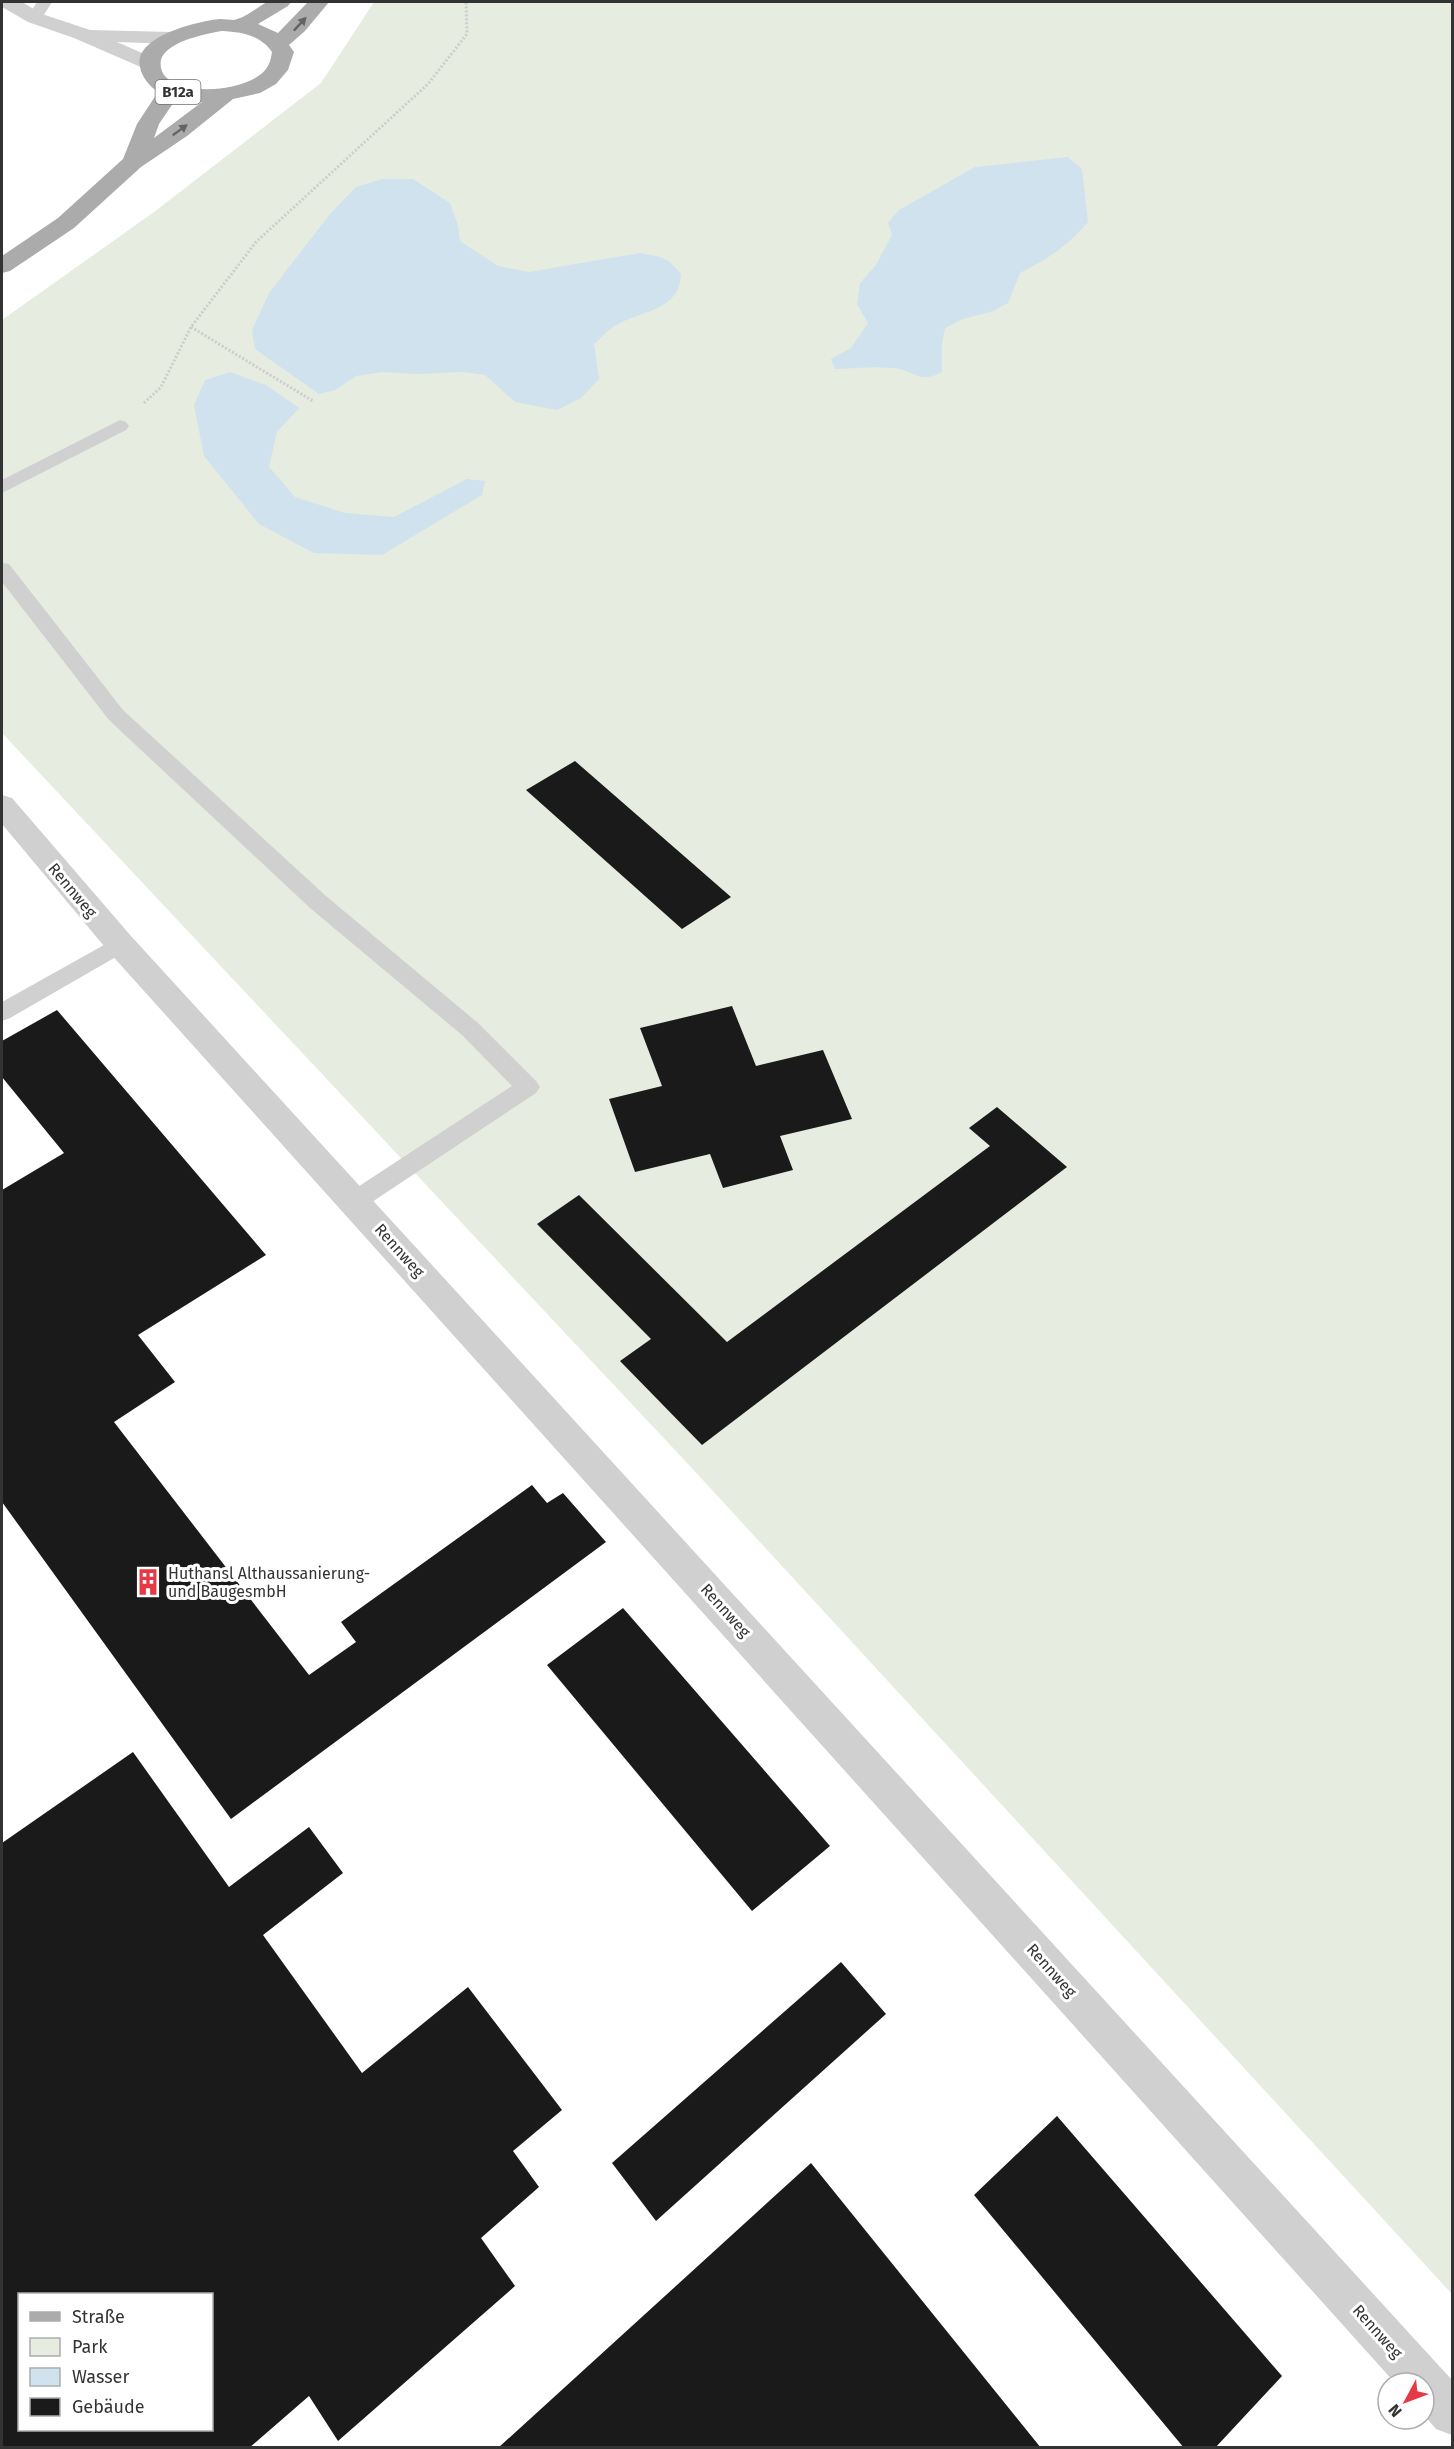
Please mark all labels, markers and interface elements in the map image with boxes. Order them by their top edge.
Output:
one-way arrow [293,16,307,31]
road number: B12a [156,80,201,104]
one-way arrow [172,124,188,137]
street label: Rennweg [44,859,101,922]
street label: Rennweg [371,1220,429,1282]
place label: Huthansl Althaussanierung- und BaugesmbH [168,1564,370,1601]
building icon: Huthansl Althaussanierung- und BaugesmbH [133,1567,163,1597]
street label: Rennweg [697,1580,755,1642]
street label: Rennweg [1023,1940,1081,2002]
legend [18,2293,213,2431]
street label: Rennweg [1349,2301,1407,2363]
text: Straße [72,2306,125,2328]
text: Park [72,2336,108,2358]
text: Wasser [72,2366,129,2388]
north arrow [1376,2371,1436,2431]
text: Gebäude [72,2396,145,2418]
text: N [1384,2400,1406,2421]

